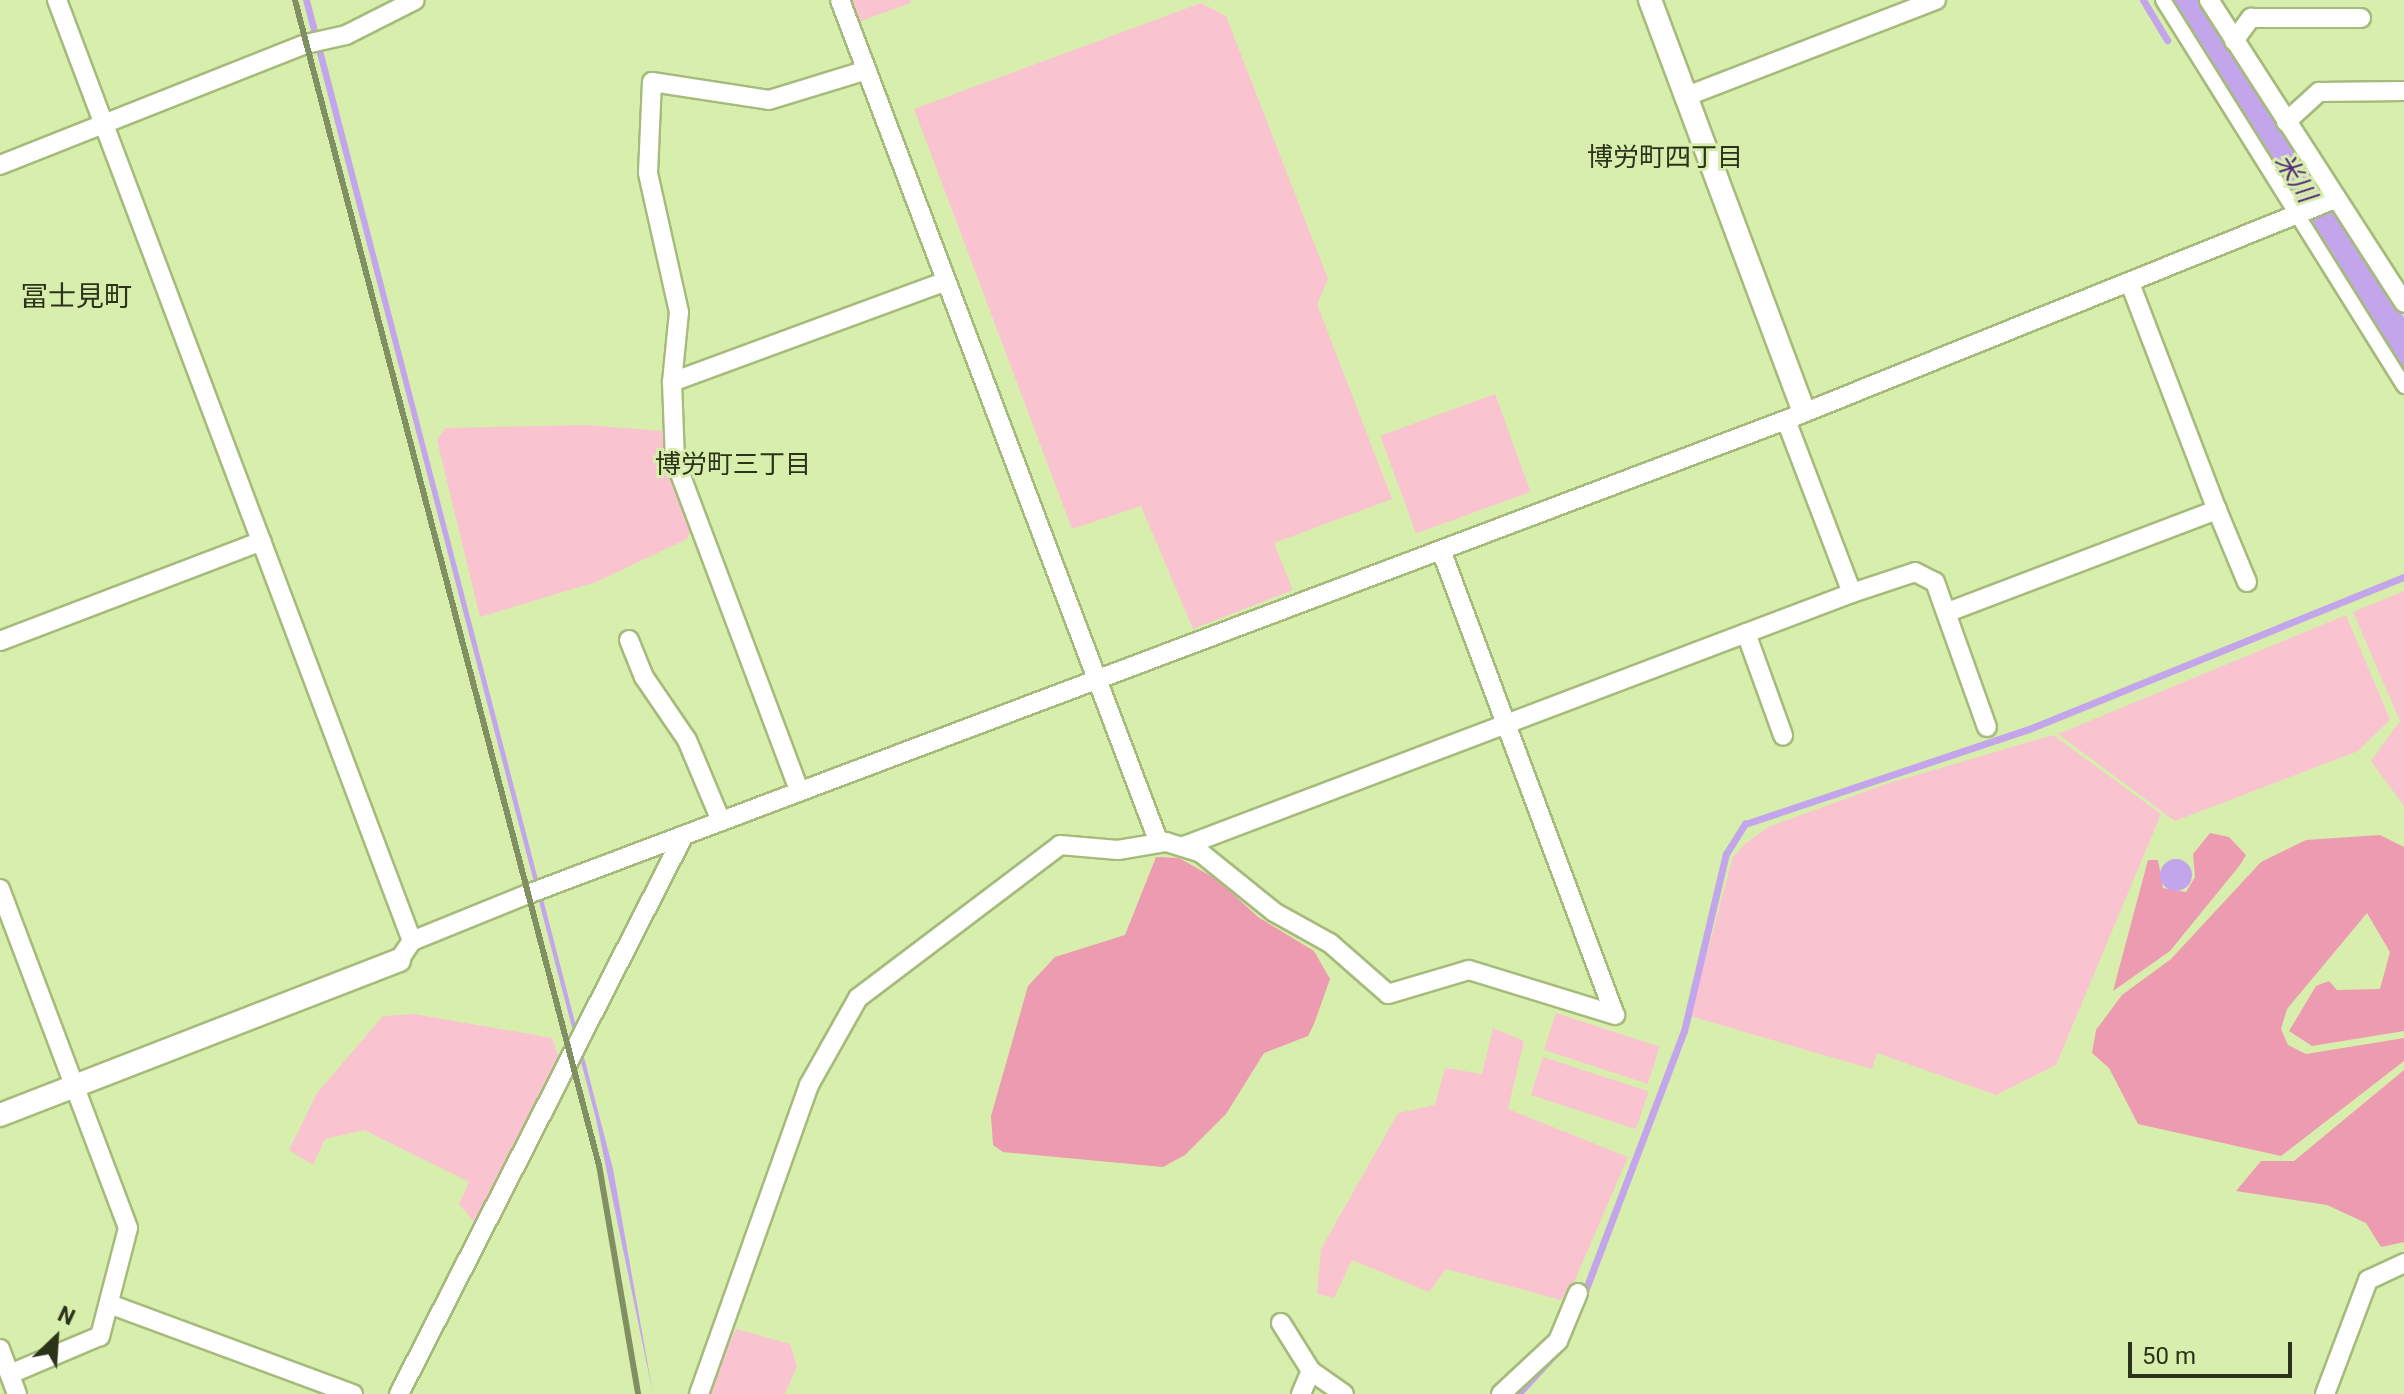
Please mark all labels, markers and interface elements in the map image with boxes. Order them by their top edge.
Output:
district label: 博労町四丁目 [1587,142,1743,174]
water label: 米川 [2268,148,2322,208]
district label: 冨士見町 [20,280,132,314]
district label: 博労町三丁目 [655,449,811,481]
north arrow [16,1298,96,1378]
text: N [54,1301,79,1330]
scale bar [2132,1326,2296,1376]
text: 50 m [2142,1342,2196,1370]

